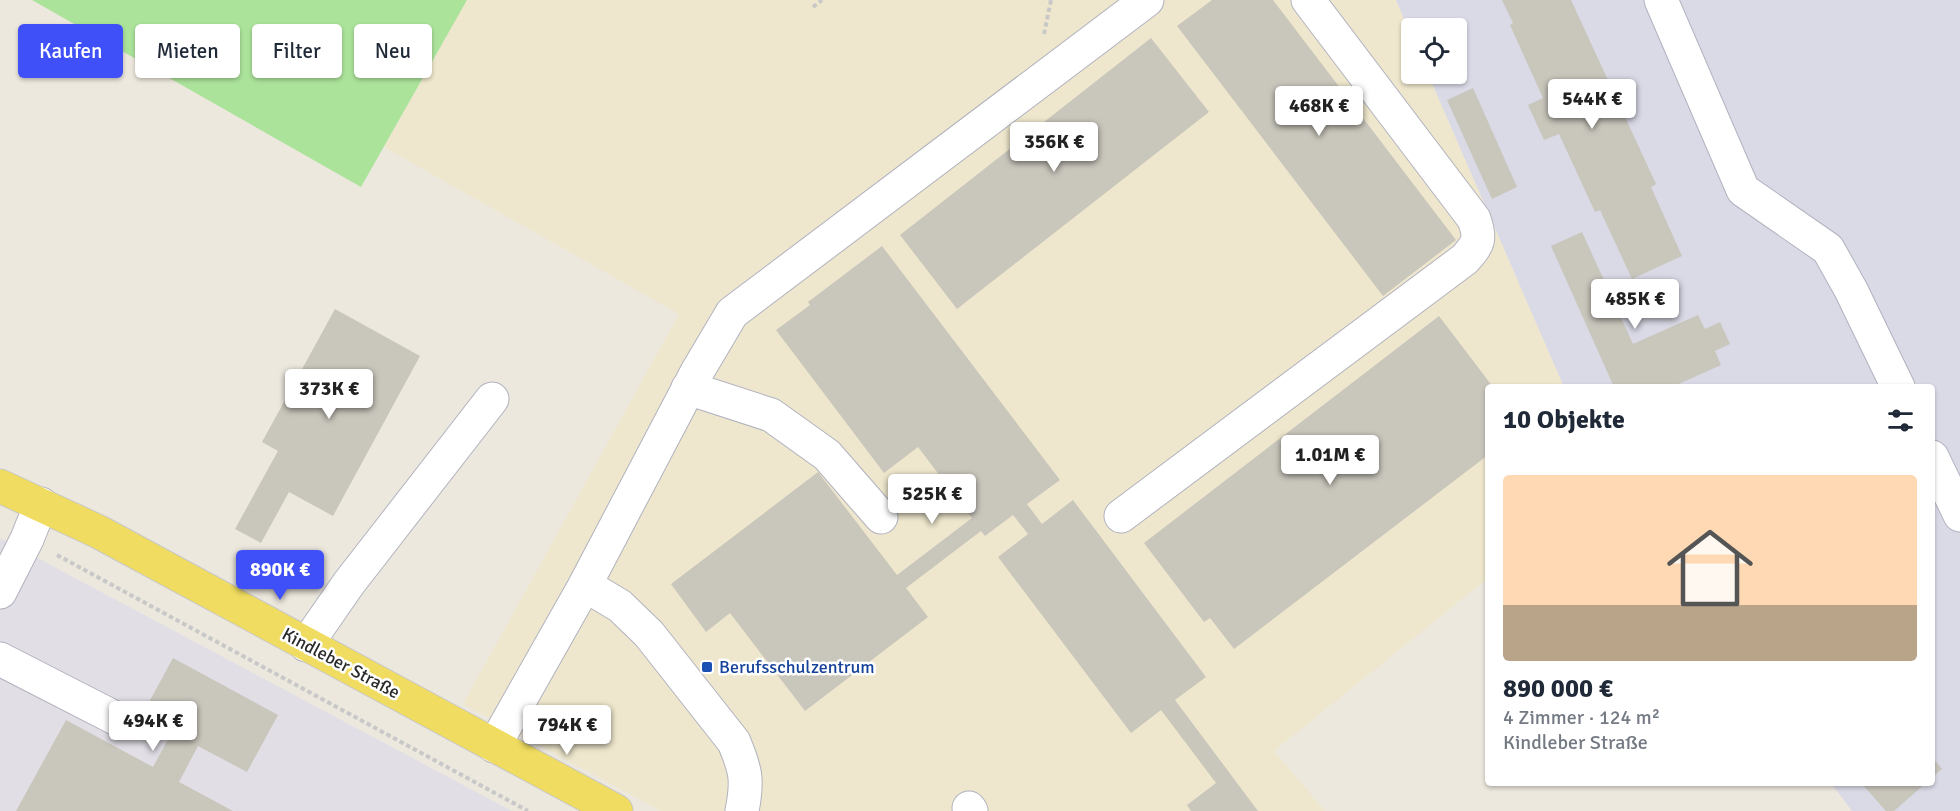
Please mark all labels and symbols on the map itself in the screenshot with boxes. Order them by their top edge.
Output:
pin: 544K € [1543,79,1641,130]
pin: 468K € [1270,86,1368,137]
pin: 356K € [1005,122,1103,173]
pin: 485K € [1586,279,1684,330]
pin: 373K € [280,369,378,420]
pin: 1.01M € [1275,435,1385,486]
pin: 525K € [883,474,981,525]
pin: 890K € [231,550,329,601]
street label: Kindleber Straße [278,623,404,703]
place label: Berufsschulzentrum [719,656,875,678]
marker: Berufsschulzentrum [700,660,714,674]
pin: 494K € [104,701,202,752]
pin: 794K € [518,705,616,756]

